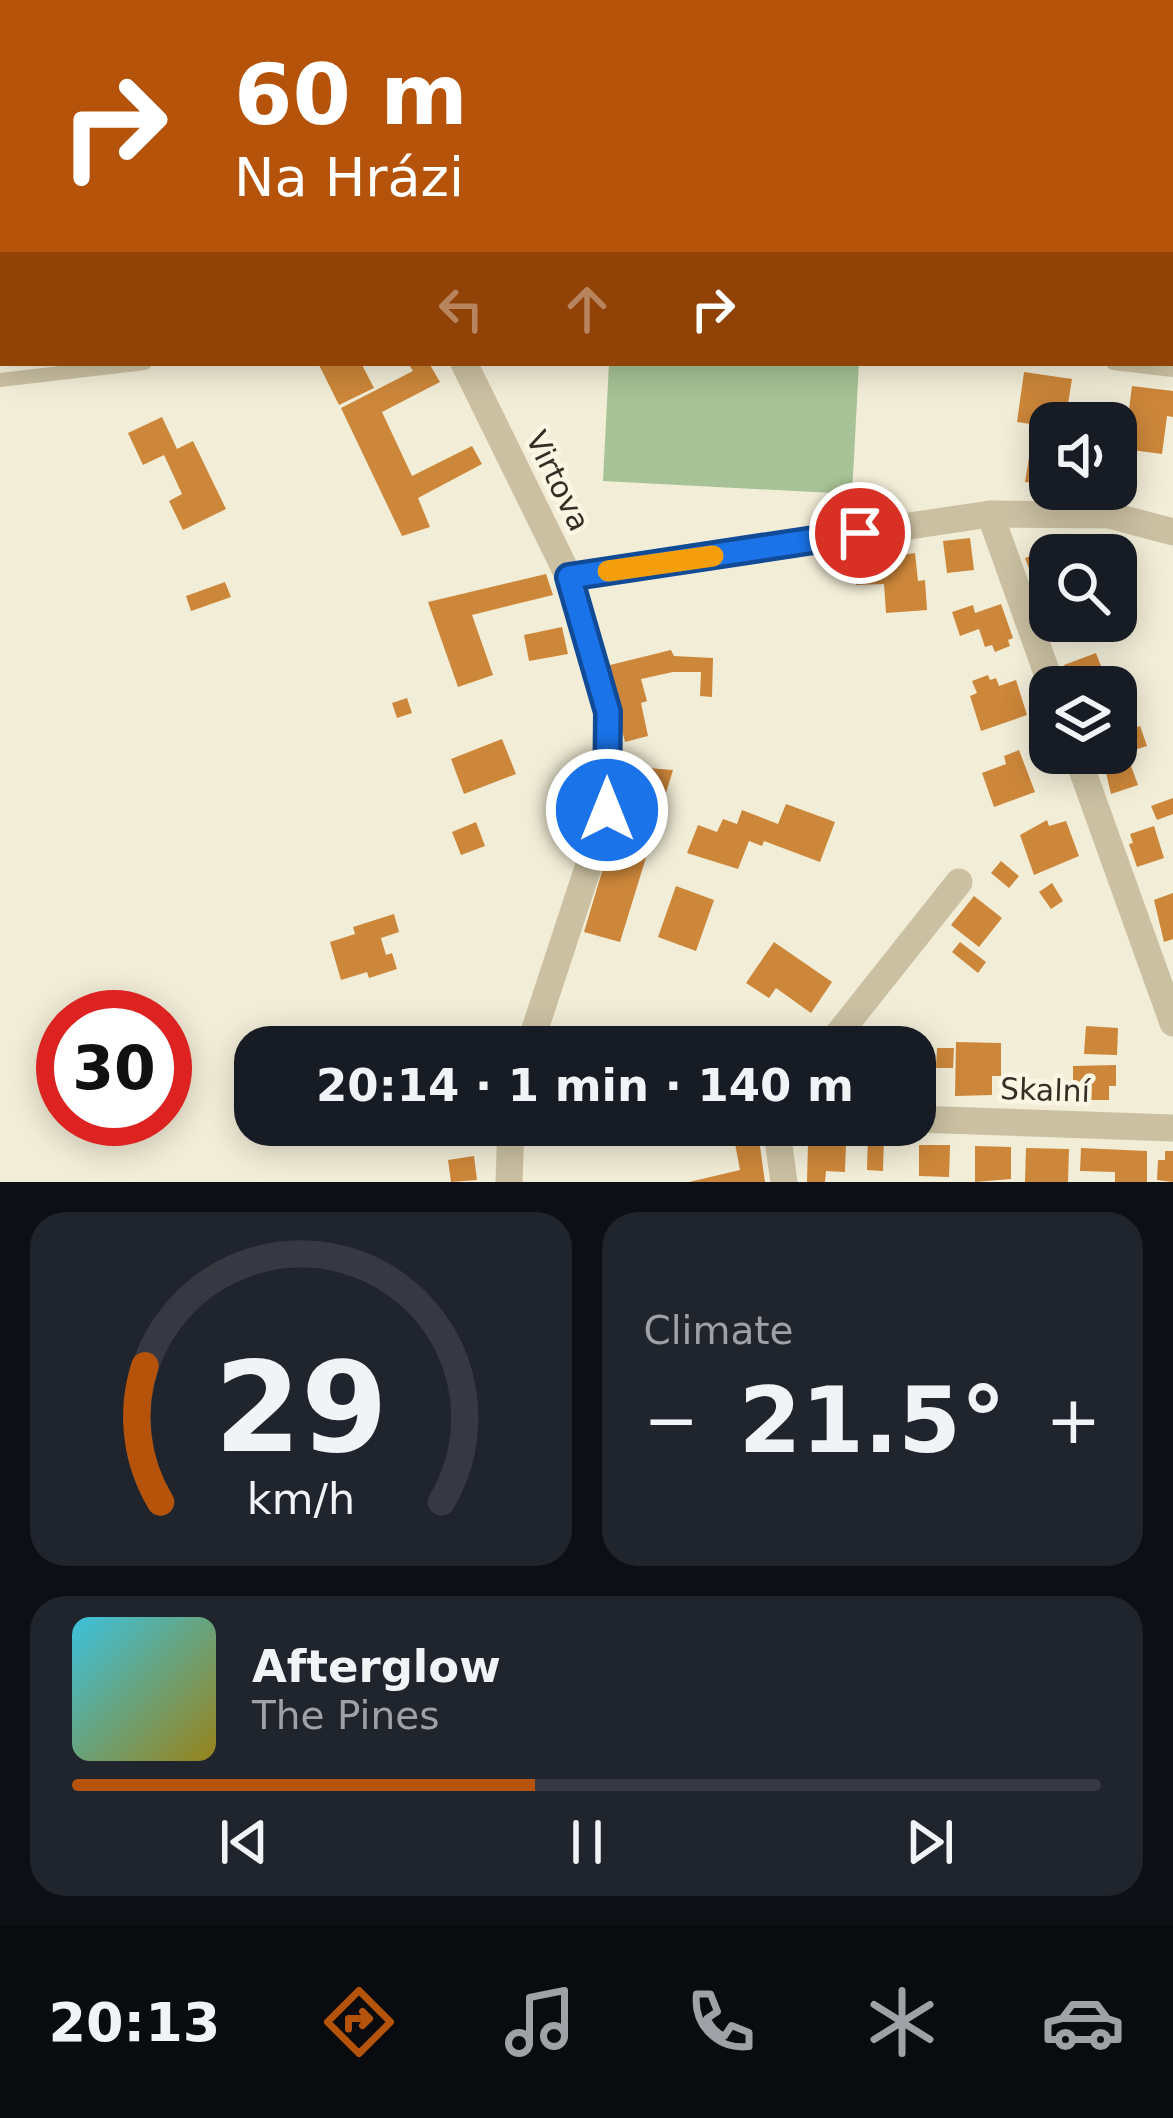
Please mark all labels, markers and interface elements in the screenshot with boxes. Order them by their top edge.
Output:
text: 60 m [234,46,468,144]
icon: right [36,48,192,204]
text: Na Hrázi [234,146,464,209]
icon: left [428,276,494,342]
icon: ahead [554,276,620,342]
icon: right [680,276,746,342]
map controls [1029,402,1137,774]
button: sound [1029,402,1137,510]
street label: Virtova [519,425,597,537]
pin [809,482,911,584]
icon: arrive [827,500,893,566]
button: search [1029,534,1137,642]
button: layers [1029,666,1137,774]
position arrow [544,747,670,873]
speed limit sign: 30 [36,990,192,1146]
text: 20:14 · 1 min · 140 m [316,1059,854,1112]
street label: Skalní [999,1071,1092,1109]
text: Climate [644,1308,794,1353]
text: 29 [214,1335,388,1480]
text: 21.5° [739,1368,1006,1473]
text: − [644,1382,699,1459]
text: + [1046,1382,1101,1459]
text: km/h [247,1474,355,1524]
text: Afterglow [252,1640,501,1693]
text: The Pines [252,1693,439,1738]
icon: previous [211,1809,277,1875]
icon: pause [554,1809,620,1875]
icon: next [897,1809,963,1875]
icon: directions [317,1980,401,2064]
icon: music [498,1980,582,2064]
icon: phone [679,1980,763,2064]
icon: climate [860,1980,944,2064]
icon: car [1041,1980,1125,2064]
text: 20:13 [48,1991,220,2054]

